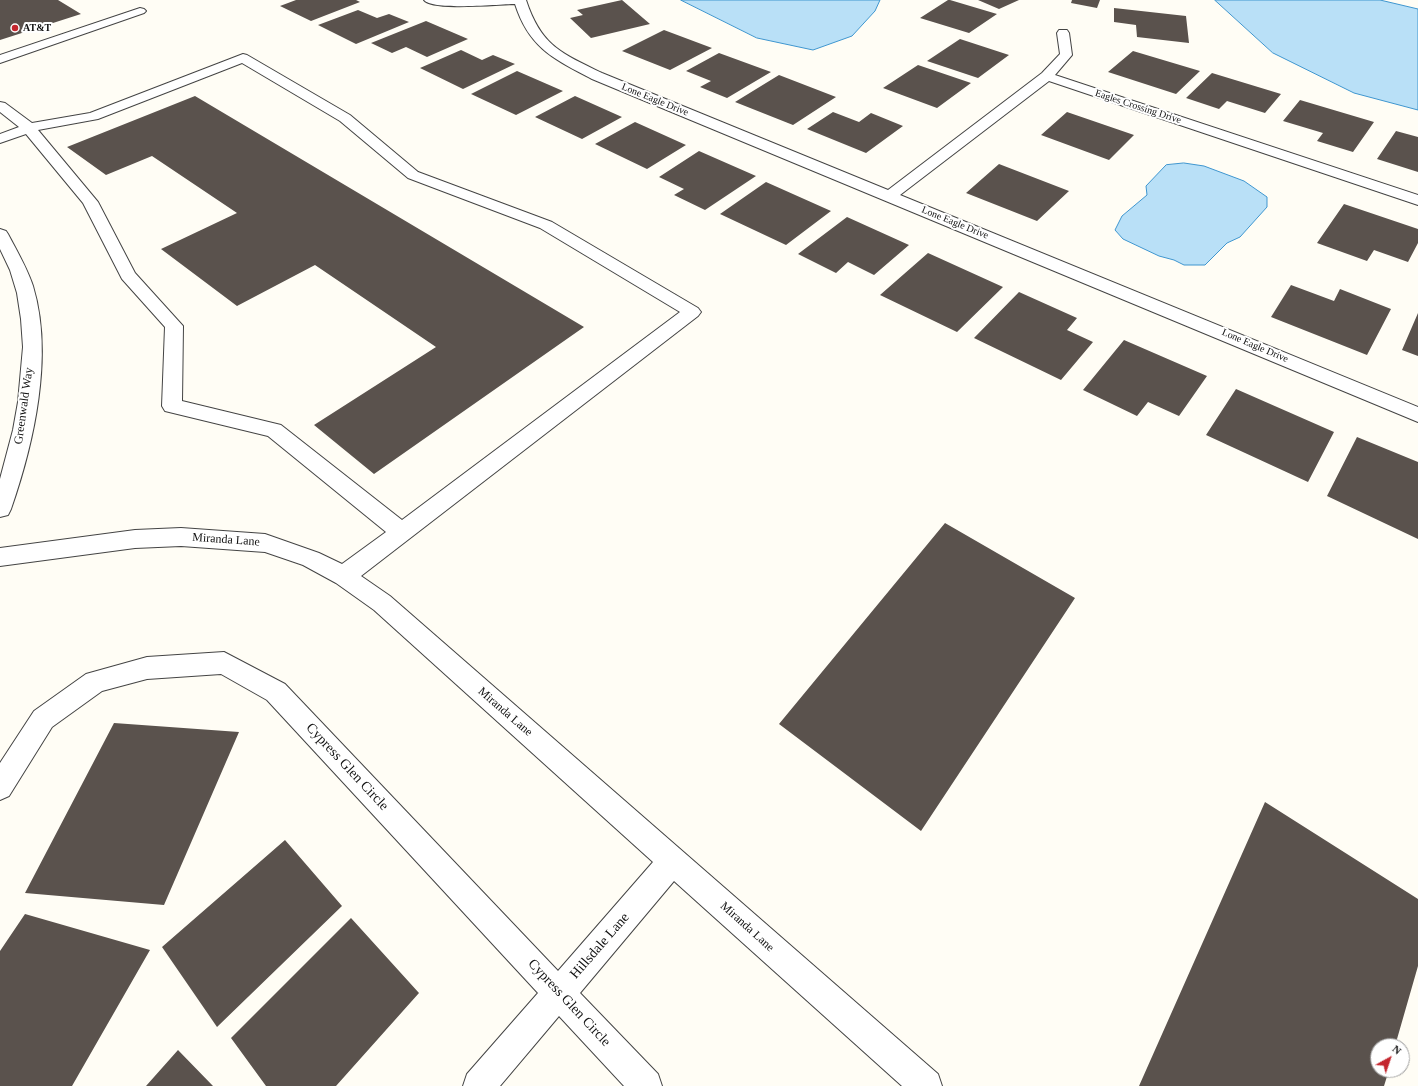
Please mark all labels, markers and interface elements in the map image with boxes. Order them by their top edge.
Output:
place label: AT&T [23,22,51,34]
marker: AT&T [10,23,20,33]
street label: Lone Eagle Drive [620,81,690,119]
street label: Eagles Crossing Drive [1093,87,1183,127]
street label: Lone Eagle Drive [920,204,990,242]
street label: Lone Eagle Drive [1220,327,1290,365]
street label: Greenwald Way [11,367,37,445]
street label: Miranda Lane [192,530,260,550]
street label: Miranda Lane [475,684,535,740]
street label: Cypress Glen Circle [302,720,392,814]
street label: Miranda Lane [717,899,777,955]
street label: Hillsdale Lane [567,910,633,982]
street label: Cypress Glen Circle [524,956,614,1050]
north arrow [1370,1038,1410,1078]
text: N [1390,1042,1404,1057]

